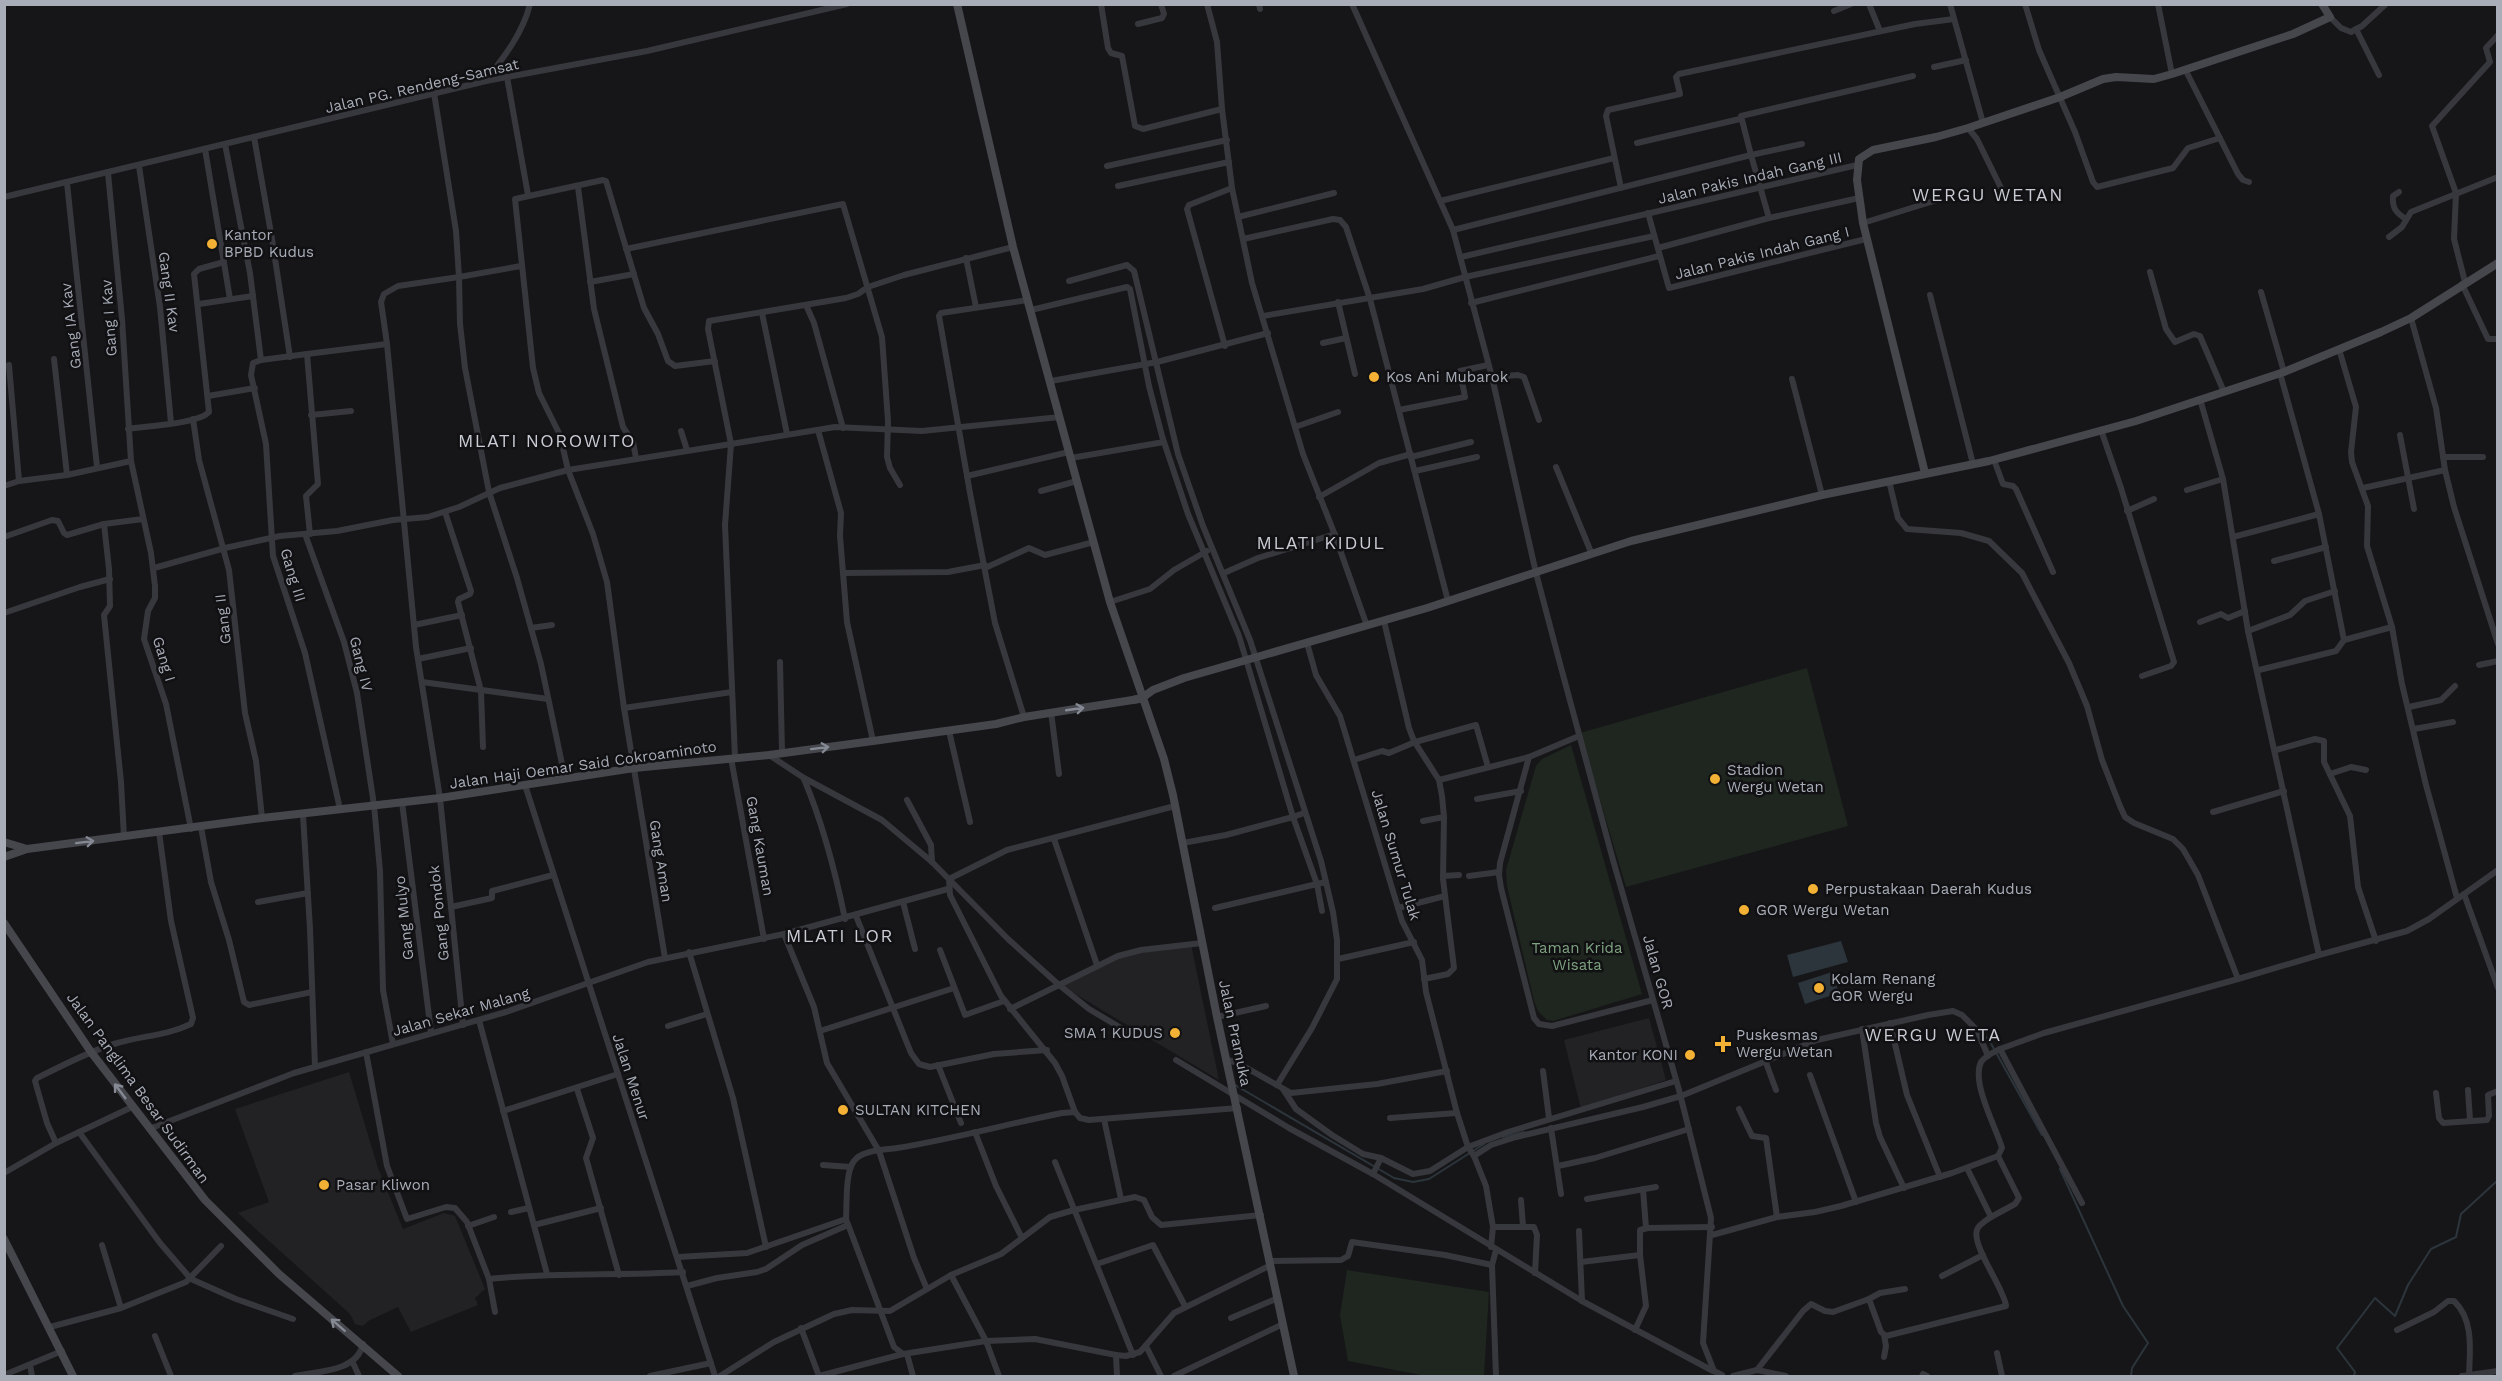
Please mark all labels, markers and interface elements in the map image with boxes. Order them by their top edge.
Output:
street label: Jalan PG. Rendeng-Samsat [323,55,521,117]
street label: Jalan Pakis Indah Gang III [1656,148,1844,208]
district label: WERGU WETAN [1912,184,2064,205]
street label: Jalan Pakis Indah Gang I [1673,223,1851,283]
place label: Kantor BPBD Kudus [224,226,314,261]
marker: Kantor BPBD Kudus [205,237,219,251]
street label: Gang II Kav [154,250,184,334]
street label: Gang I Kav [97,279,121,357]
street label: Gang IA Kav [57,282,85,370]
place label: Kos Ani Mubarok [1386,368,1509,386]
marker: Kos Ani Mubarok [1367,370,1381,384]
district label: MLATI NOROWITO [458,430,636,451]
district label: MLATI KIDUL [1257,532,1385,553]
street label: Gang III [276,546,310,604]
street label: Gang II [211,593,235,645]
street label: Gang I [149,634,179,684]
street label: Gang IV [346,635,377,694]
one-way arrow [1064,703,1084,714]
street label: Jalan Haji Oemar Said Cokroaminoto [448,737,718,793]
one-way arrow [809,742,829,753]
place label: Stadion Wergu Wetan [1727,761,1824,796]
marker: Stadion Wergu Wetan [1708,772,1722,786]
street label: Jalan Sumur Tulak [1368,787,1425,923]
street label: Gang Kauman [742,795,778,897]
street label: Gang Aman [646,819,676,903]
one-way arrow [75,836,95,847]
street label: Gang Pondok [425,864,453,962]
street label: Gang Mulyo [391,875,417,961]
place label: Perpustakaan Daerah Kudus [1825,880,2032,898]
marker: Perpustakaan Daerah Kudus [1806,882,1820,896]
place label: GOR Wergu Wetan [1756,901,1890,919]
marker: GOR Wergu Wetan [1737,903,1751,917]
district label: MLATI LOR [786,925,894,946]
street label: Jalan GOR [1639,933,1677,1011]
park label: Taman Krida Wisata [1531,939,1623,974]
place label: Kolam Renang GOR Wergu [1831,970,1935,1005]
street label: Jalan Pramuka [1215,978,1255,1088]
marker: Kolam Renang GOR Wergu [1812,981,1826,995]
street label: Jalan Sekar Malang [390,984,532,1040]
street label: Jalan Panglima Besar Sudirman [63,989,213,1187]
place label: SMA 1 KUDUS [1064,1024,1163,1042]
district label: WERGU WETA [1864,1024,2002,1045]
marker: SMA 1 KUDUS [1168,1026,1182,1040]
place label: Puskesmas Wergu Wetan [1736,1026,1833,1061]
street label: Jalan Menur [609,1031,653,1123]
marker: Puskesmas Wergu Wetan [1714,1035,1732,1053]
place label: Kantor KONI [1588,1046,1678,1064]
marker: Kantor KONI [1683,1048,1697,1062]
one-way arrow [114,1083,127,1099]
place label: SULTAN KITCHEN [855,1101,981,1119]
marker: SULTAN KITCHEN [836,1103,850,1117]
place label: Pasar Kliwon [336,1176,430,1194]
marker: Pasar Kliwon [317,1178,331,1192]
one-way arrow [331,1318,346,1332]

